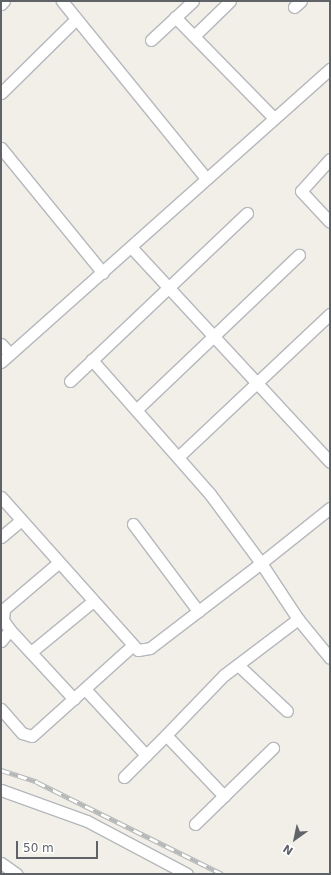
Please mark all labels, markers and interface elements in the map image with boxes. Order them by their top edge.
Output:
north arrow [275,819,315,859]
scale bar [18,833,100,859]
text: 50 m [23,841,54,855]
text: N [281,842,296,857]

